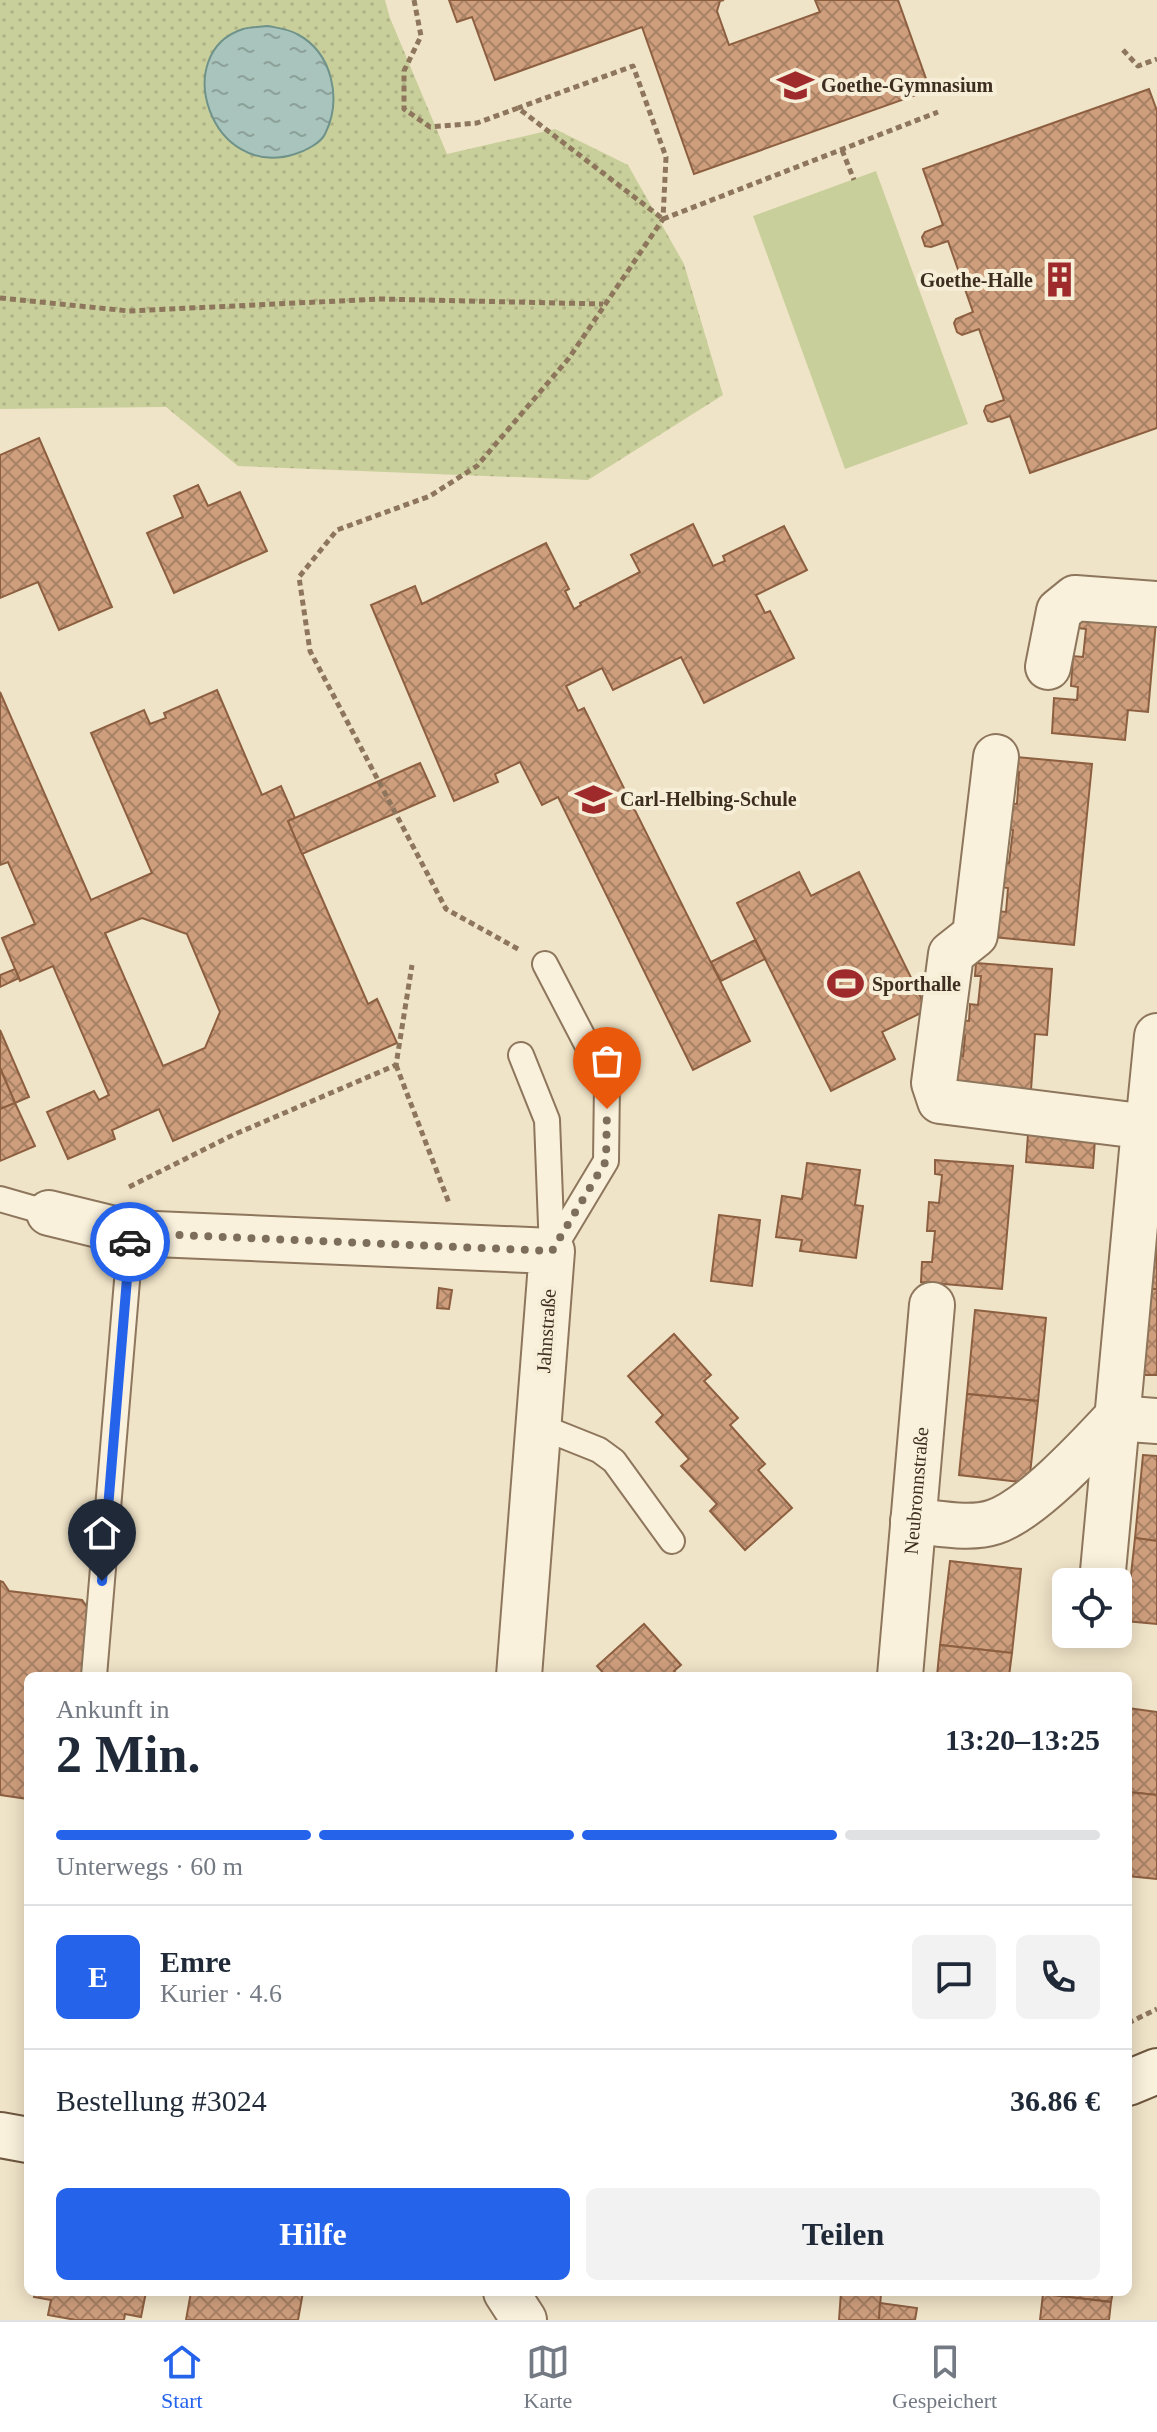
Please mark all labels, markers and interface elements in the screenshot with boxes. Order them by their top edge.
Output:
school or university icon: Goethe-Gymnasium [776,66,814,104]
place label: Goethe-Gymnasium [821,74,994,97]
building icon: Goethe-Halle [1040,261,1078,299]
place label: Goethe-Halle [920,269,1033,291]
school or university icon: Carl-Helbing-Schule [575,780,613,818]
place label: Carl-Helbing-Schule [620,788,797,811]
sports icon: Sporthalle [827,965,865,1003]
place label: Sporthalle [872,973,961,996]
pin [573,1027,641,1109]
icon: bag [585,1039,629,1083]
courier [90,1202,170,1282]
icon: car [108,1220,152,1264]
street label: Jahnstraße [532,1288,560,1374]
street label: Neubronnstraße [900,1426,932,1555]
pin [68,1499,136,1581]
icon: home [80,1511,124,1555]
map controls [1052,1568,1132,1648]
button: locate [1052,1568,1132,1648]
text: Ankunft in [56,1695,169,1724]
text: 13:20–13:25 [945,1723,1100,1756]
text: 2 Min. [56,1726,200,1783]
text: Unterwegs · 60 m [56,1852,243,1881]
button: chat [912,1935,996,2019]
button: phone [1016,1935,1100,2019]
text: Emre [160,1945,231,1978]
text: E [88,1960,108,1993]
text: Kurier · 4.6 [160,1979,282,2008]
text: Bestellung #3024 [56,2084,267,2117]
text: 36.86 € [1010,2084,1100,2117]
button: Hilfe [56,2188,570,2280]
button: Teilen [586,2188,1100,2280]
tab: Start [160,2340,204,2414]
tab: Karte [524,2340,572,2414]
tab: Gespeichert [892,2340,997,2414]

